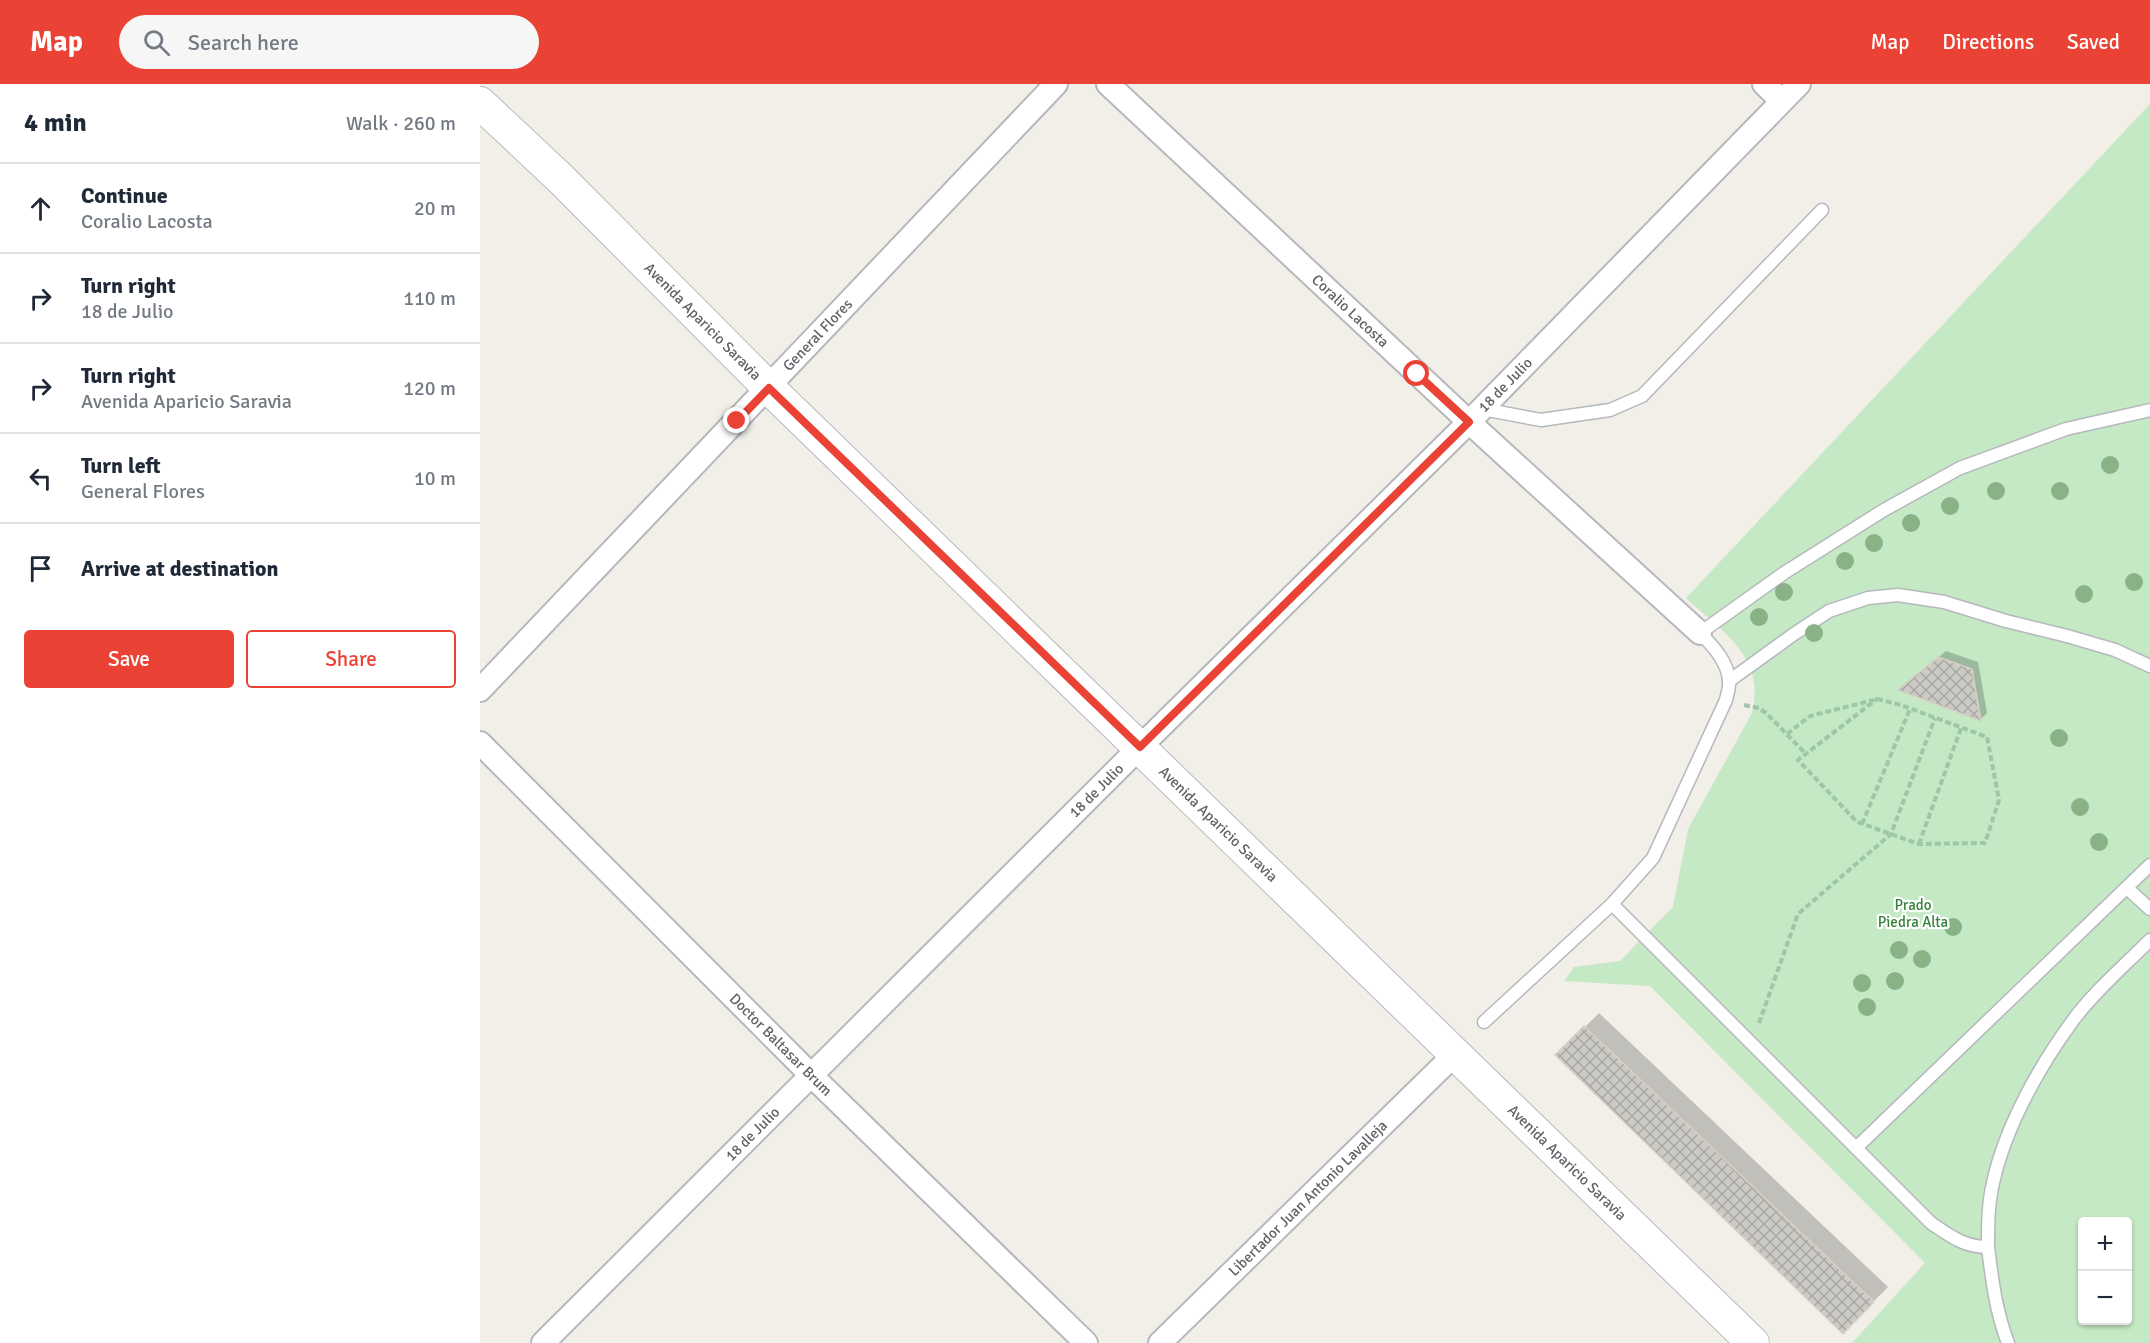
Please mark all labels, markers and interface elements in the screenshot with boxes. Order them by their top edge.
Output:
search box [119,15,539,69]
text: Map [30,25,83,59]
icon: search [140,26,173,59]
text: Search here [188,29,299,56]
text: Map [1871,29,1909,55]
text: Directions [1942,29,2034,55]
text: Saved [2067,29,2120,55]
text: 4 min [24,107,87,139]
text: Walk · 260 m [346,111,456,136]
text: Continue [81,182,168,209]
icon: ahead [24,192,57,225]
text: 20 m [414,196,456,221]
text: Coralio Lacosta [81,209,213,234]
street label: Avenida Aparicio Saravia [641,259,765,384]
street label: Coralio Lacosta [1308,271,1393,351]
text: Turn right [81,272,176,299]
icon: right [24,282,57,315]
text: 110 m [403,286,456,311]
street label: General Flores [779,295,856,375]
text: 18 de Julio [81,299,174,324]
street label: 18 de Julio [1475,354,1536,416]
route start [1403,360,1429,386]
text: Turn right [81,362,176,389]
icon: right [24,372,57,405]
text: 120 m [403,376,456,401]
text: Avenida Aparicio Saravia [81,389,292,414]
route end [723,407,749,433]
text: Turn left [81,452,161,479]
icon: left [24,462,57,495]
text: 10 m [414,466,456,491]
text: General Flores [81,479,205,504]
icon: arrive [24,552,57,585]
text: Arrive at destination [81,555,278,582]
button: Save [24,630,234,688]
button: Share [246,630,456,688]
street label: 18 de Julio [1065,759,1128,821]
street label: Avenida Aparicio Saravia [1155,762,1281,886]
park label: Prado Piedra Alta [1878,896,1948,931]
street label: Doctor Baltasar Brum [726,990,836,1100]
street label: Avenida Aparicio Saravia [1504,1101,1630,1224]
street label: 18 de Julio [722,1103,784,1165]
street label: Libertador Juan Antonio Lavalleja [1225,1116,1391,1280]
map controls [2078,1217,2132,1325]
button: + [2078,1217,2132,1271]
button: − [2078,1271,2132,1325]

